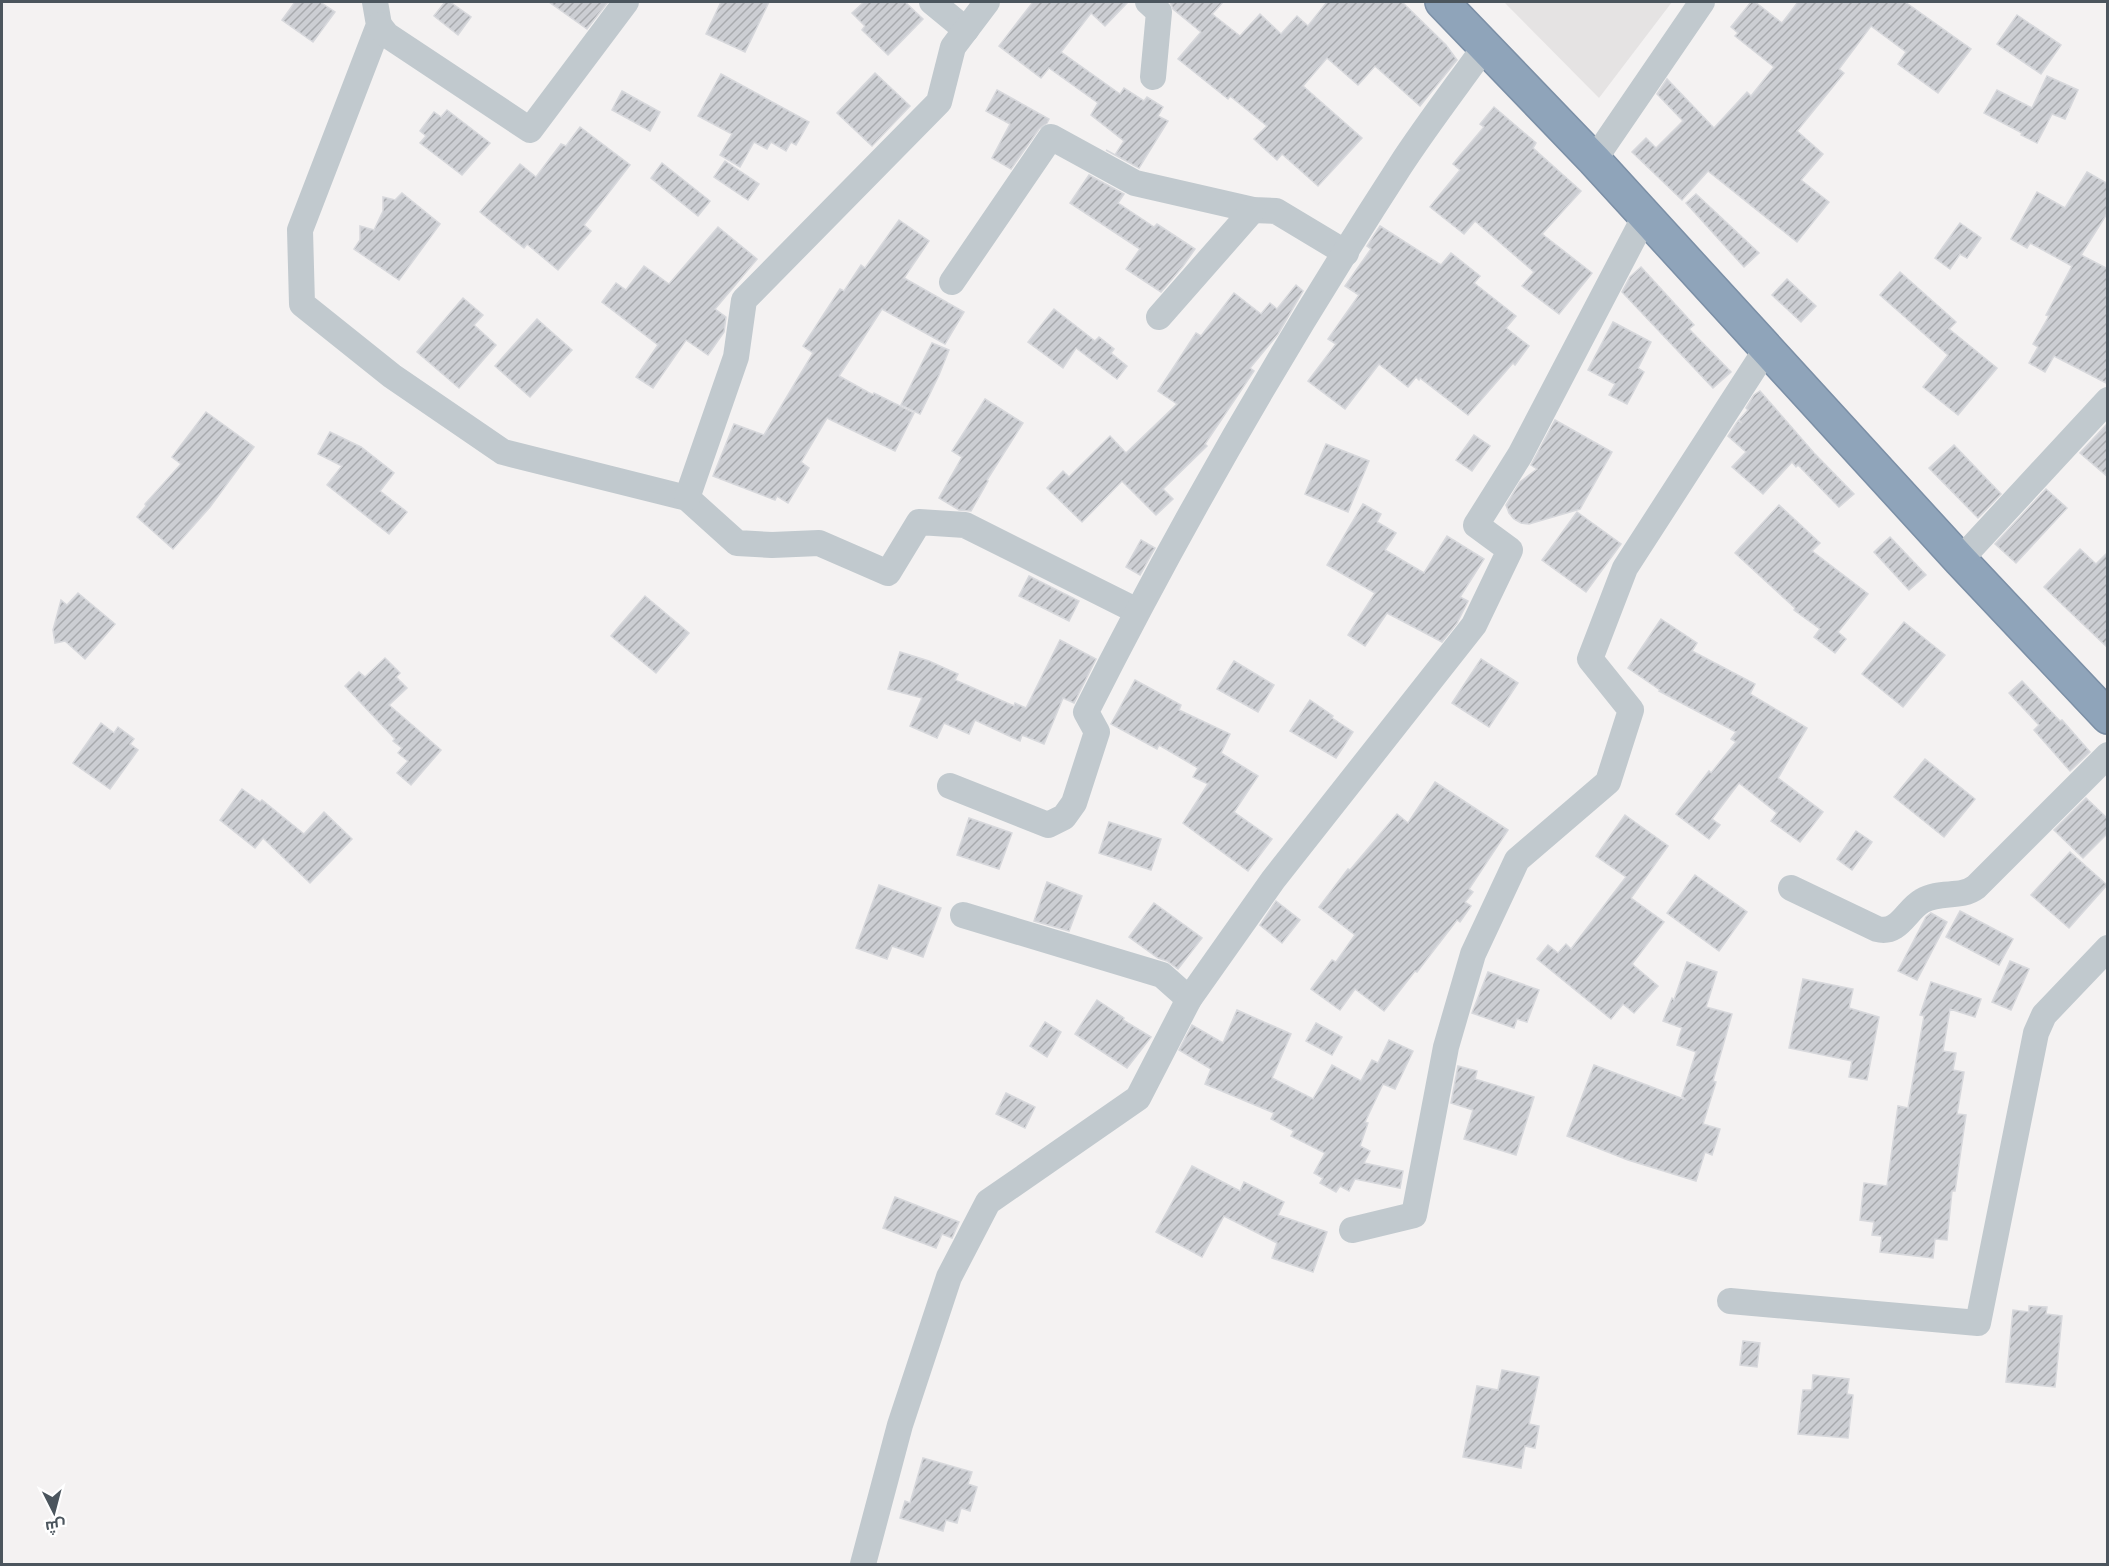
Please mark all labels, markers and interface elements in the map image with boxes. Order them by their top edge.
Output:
north arrow [24,1482,84,1542]
text: ش [44,1516,67,1537]

